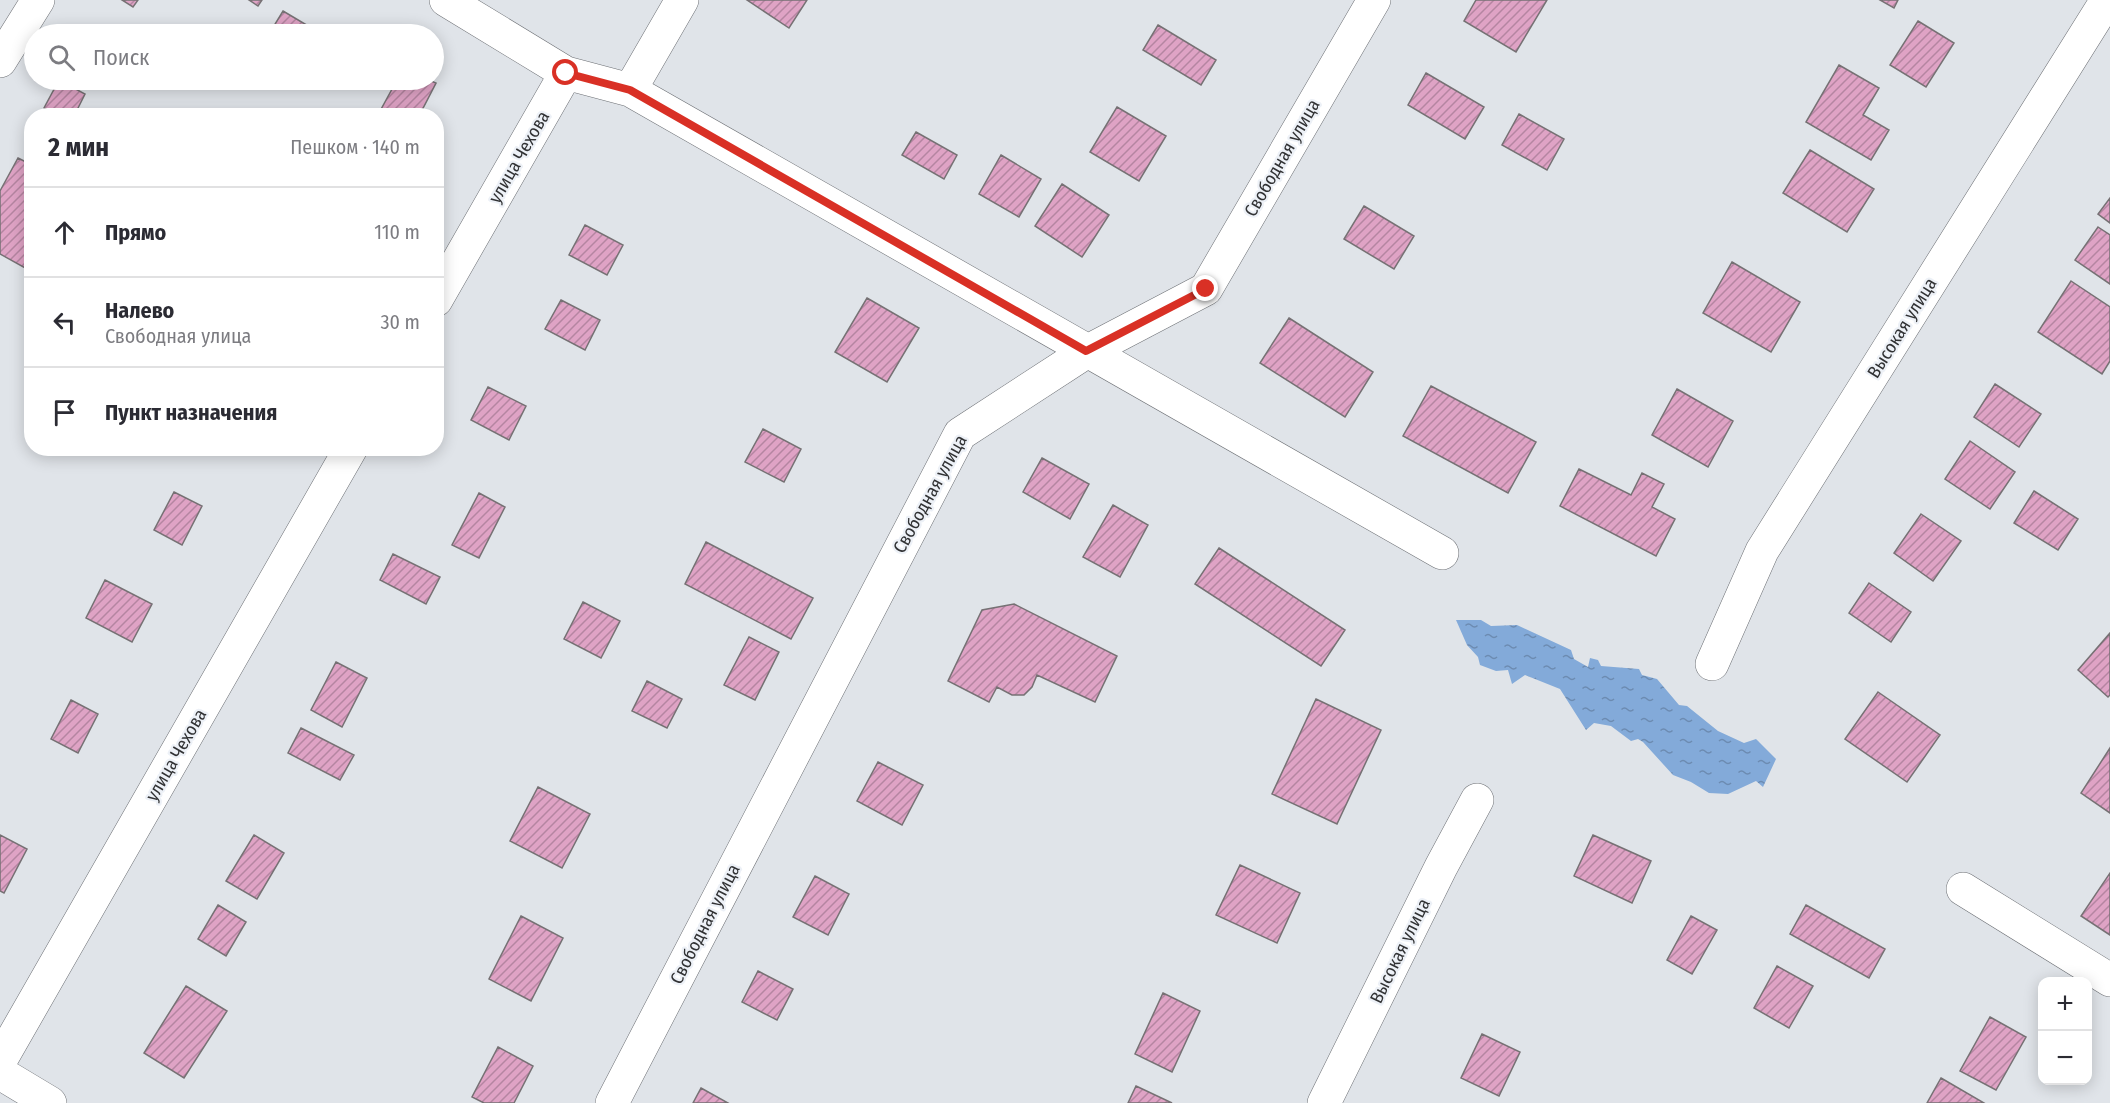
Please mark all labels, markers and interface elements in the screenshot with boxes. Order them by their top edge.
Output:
search box [24,24,444,90]
icon: search [45,41,78,74]
text: Поиск [93,44,149,71]
route start [552,59,578,85]
street label: Свободная улица [1240,95,1325,221]
street label: улица Чехова [484,107,554,207]
text: 2 мин [48,132,109,163]
text: Пешком · 140 m [290,135,420,159]
icon: ahead [48,216,81,249]
text: Прямо [105,219,166,246]
text: 110 m [374,220,420,244]
street label: Высокая улица [1862,274,1942,382]
route end [1192,275,1218,301]
text: Налево [105,297,174,324]
icon: left [48,306,81,339]
text: 30 m [380,310,420,334]
text: Свободная улица [105,324,251,348]
icon: arrive [48,396,81,429]
text: Пункт назначения [105,399,277,426]
street label: Свободная улица [888,431,972,557]
street label: улица Чехова [141,705,211,805]
street label: Свободная улица [665,860,745,988]
street label: Высокая улица [1365,895,1435,1007]
map controls [2038,977,2092,1085]
button: + [2038,977,2092,1031]
button: − [2038,1031,2092,1085]

